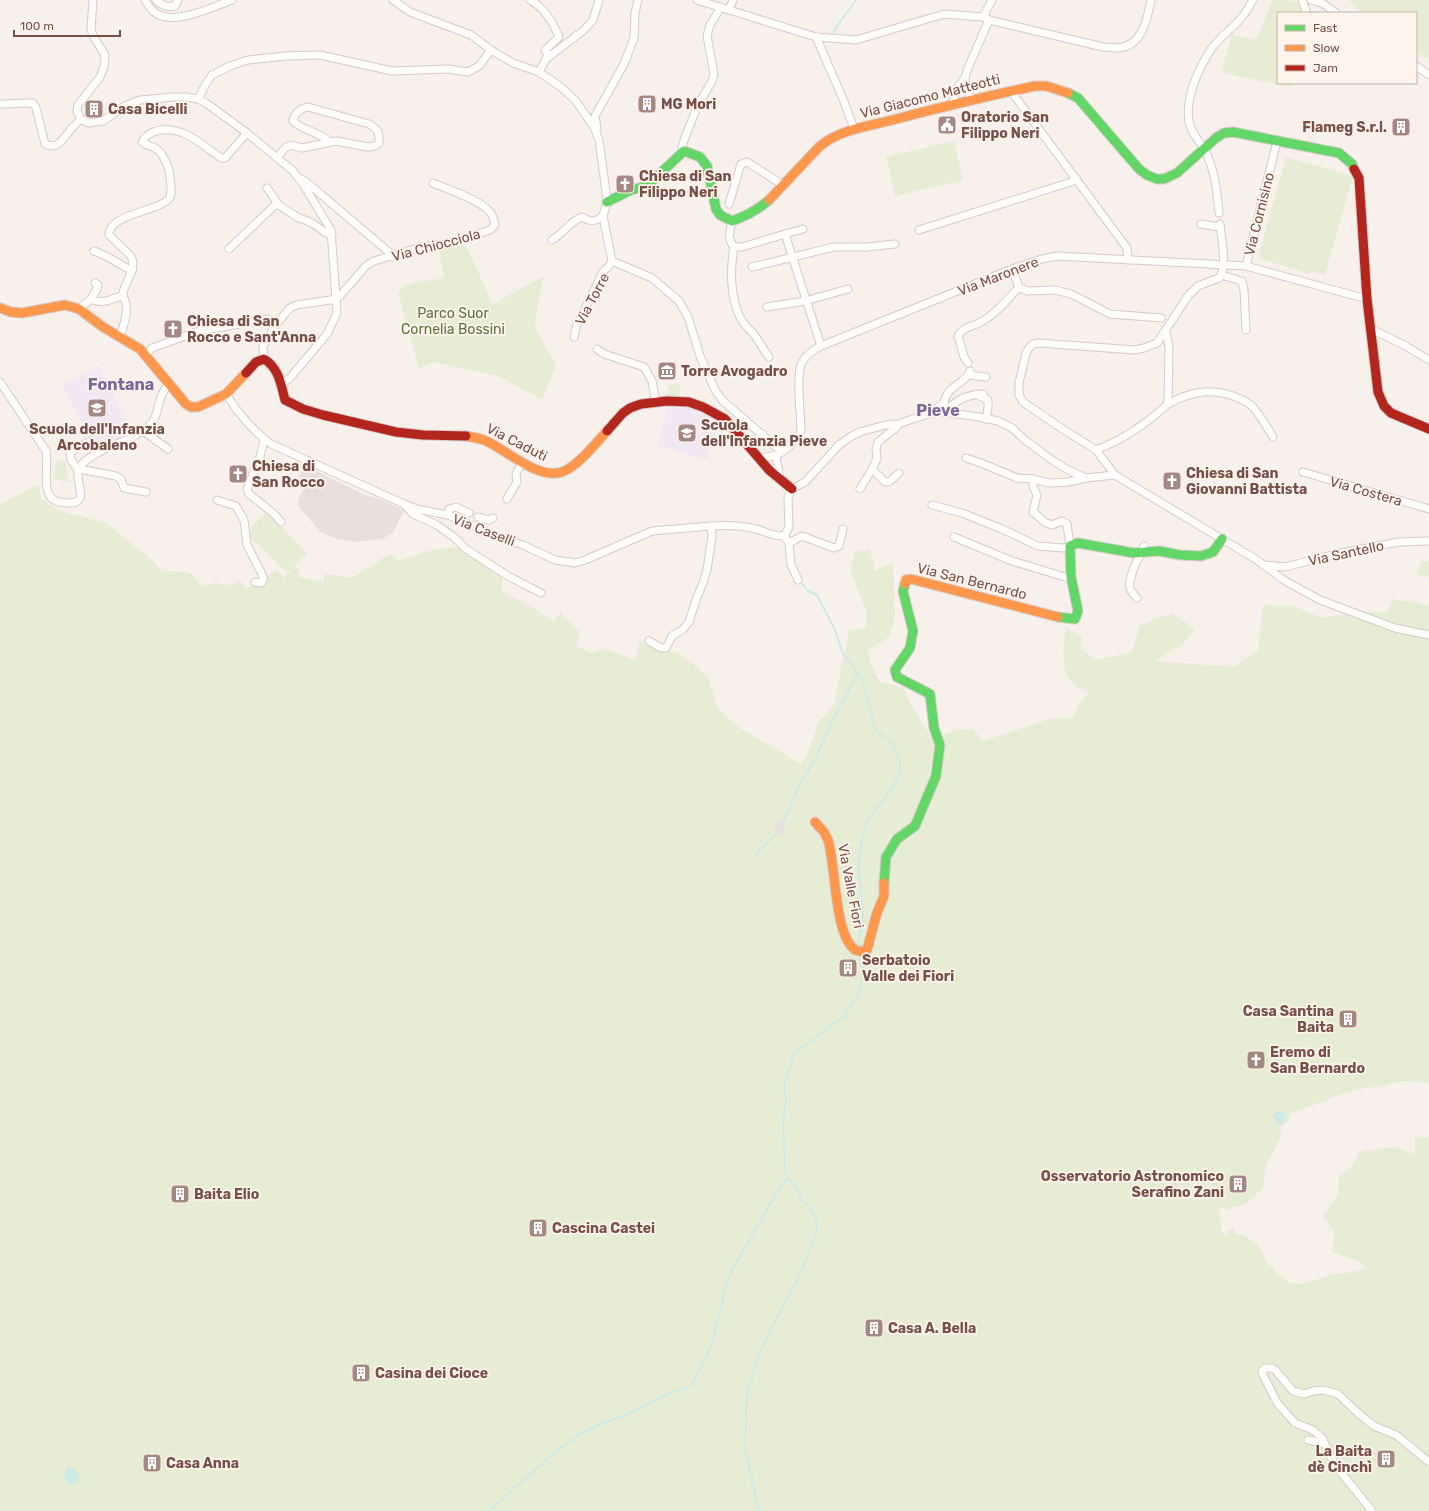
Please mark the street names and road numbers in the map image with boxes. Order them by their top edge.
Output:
street label: Via Giacomo Matteotti [858,71,1002,122]
street label: Via Cornisino [1241,171,1278,258]
street label: Via Chiocciola [390,226,482,265]
street label: Via Maronere [955,253,1041,300]
street label: Via Torre [572,270,613,328]
street label: Via Caduti [483,420,550,465]
street label: Via Costera [1328,473,1404,510]
street label: Via Caselli [450,511,518,550]
street label: Via Santello [1307,537,1385,570]
street label: Via San Bernardo [915,560,1028,603]
street label: Via Valle Fiori [834,842,867,930]

